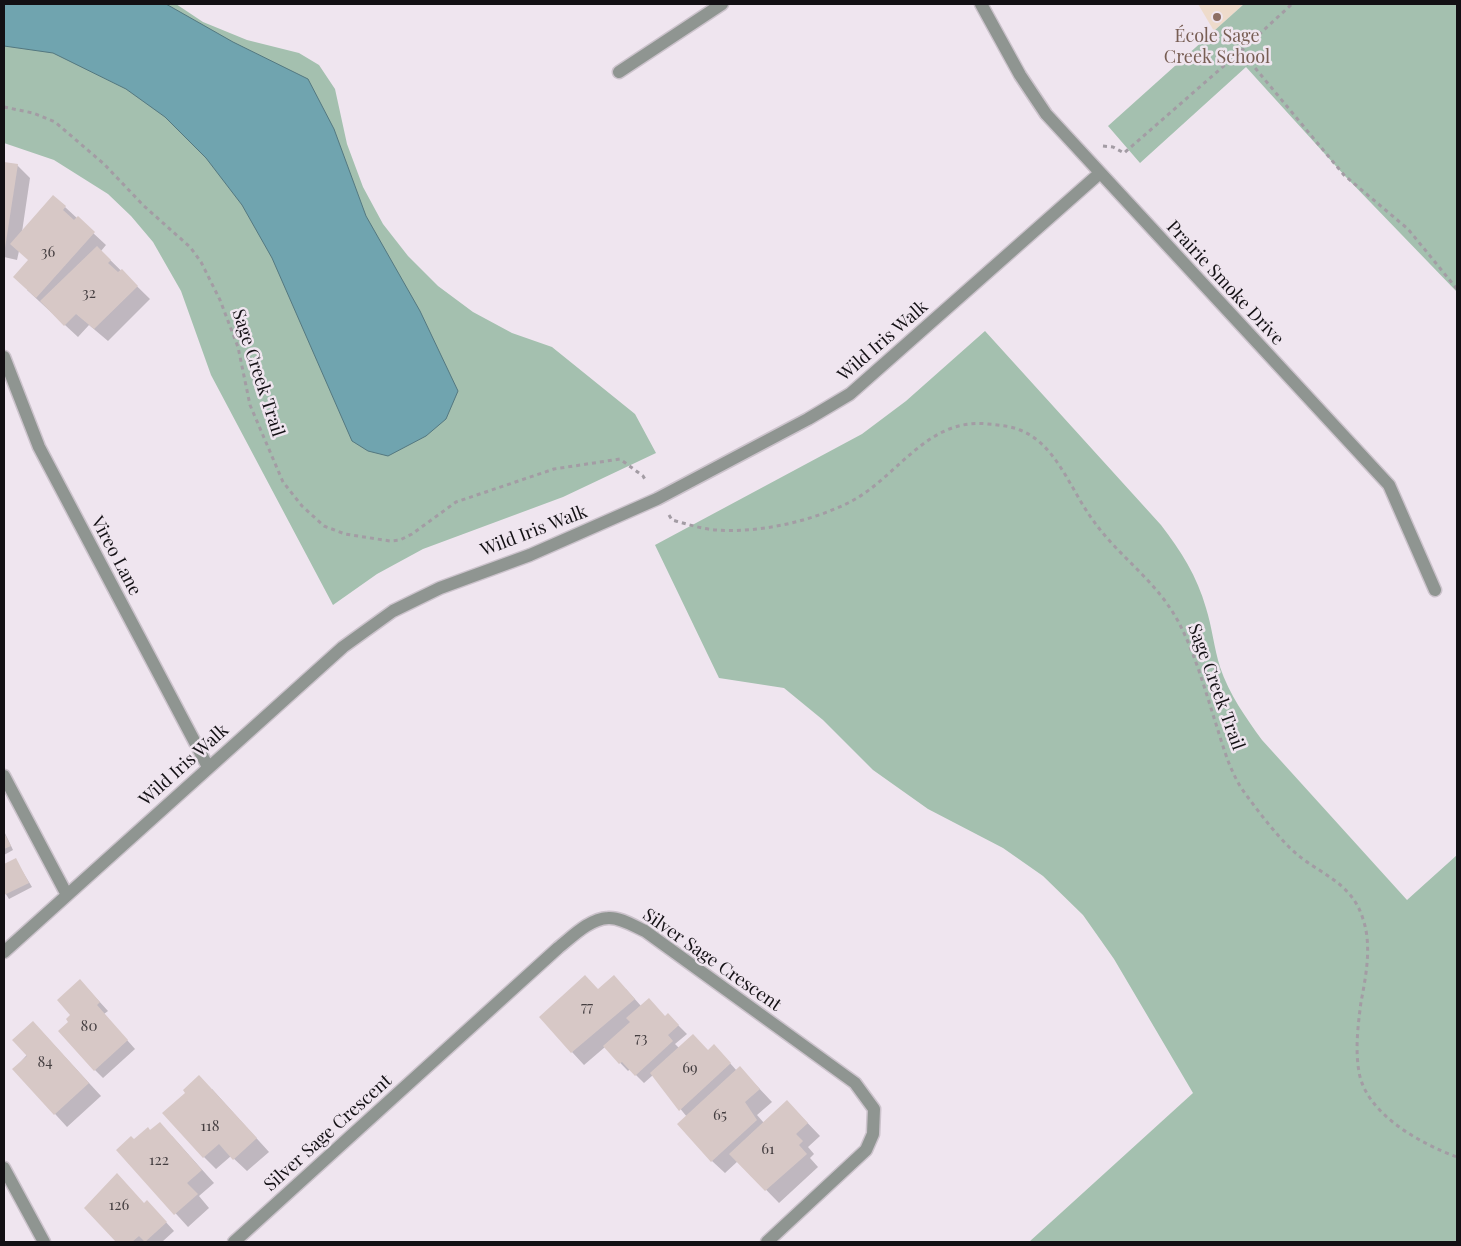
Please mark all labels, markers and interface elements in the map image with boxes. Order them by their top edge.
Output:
marker: École Sage Creek School [1211,11,1223,23]
place label: École Sage Creek School [1164,25,1270,68]
street label: Prairie Smoke Drive [1162,216,1288,350]
house number: 36 [41,243,55,261]
house number: 32 [82,284,96,302]
street label: Wild Iris Walk [834,296,932,386]
street label: Sage Creek Trail [227,307,289,439]
street label: Wild Iris Walk [478,501,590,561]
street label: Vireo Lane [86,513,146,599]
street label: Sage Creek Trail [1183,621,1249,753]
street label: Wild Iris Walk [135,719,233,811]
street label: Silver Sage Crescent [639,904,785,1016]
house number: 77 [581,998,593,1016]
house number: 80 [81,1017,97,1035]
house number: 73 [635,1029,647,1047]
house number: 84 [37,1053,53,1071]
house number: 69 [682,1059,698,1077]
street label: Silver Sage Crescent [260,1070,396,1196]
house number: 65 [713,1106,727,1124]
house number: 118 [201,1117,219,1135]
house number: 61 [761,1140,775,1158]
house number: 122 [149,1151,169,1169]
house number: 126 [109,1196,129,1214]

